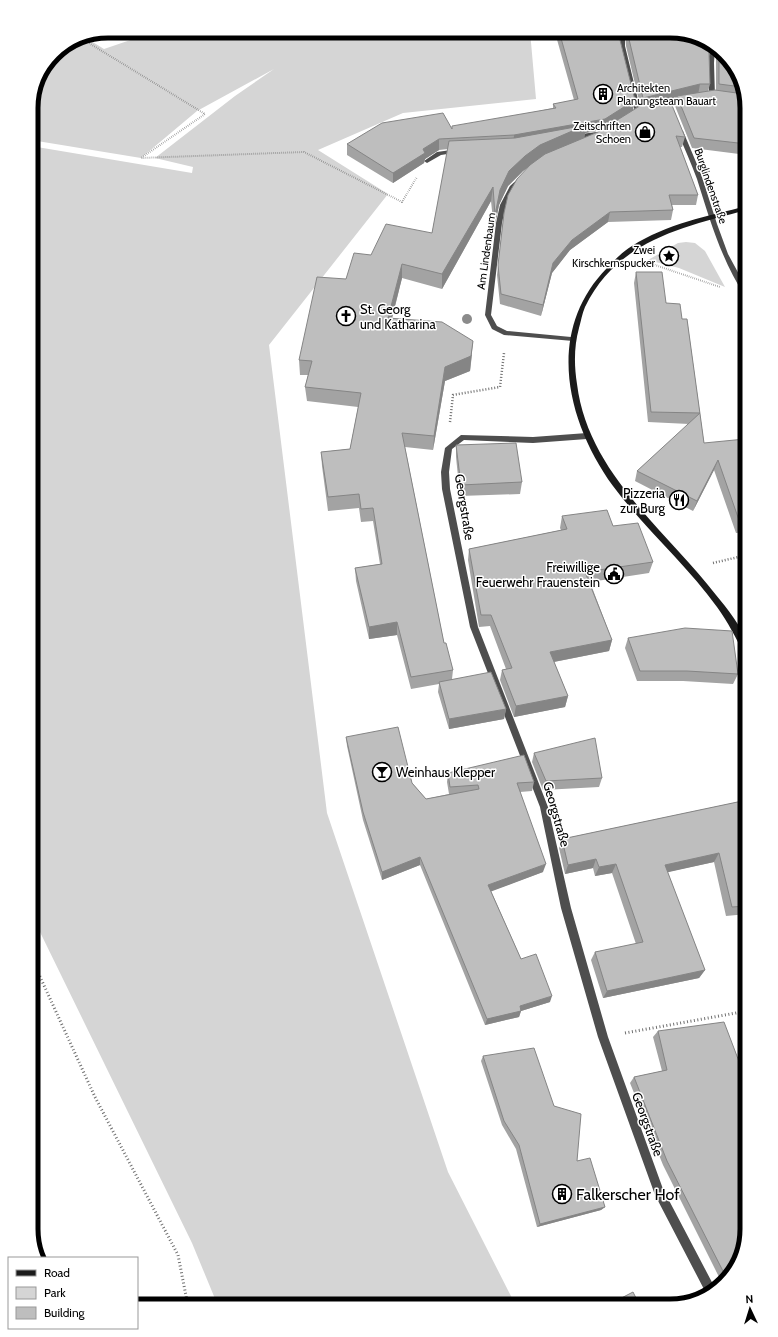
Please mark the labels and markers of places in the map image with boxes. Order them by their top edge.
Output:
place label: Architekten Planungsteam Bauart [617,81,716,108]
building icon: Architekten Planungsteam Bauart [592,83,614,105]
place label: Zeitschriften Schoen [573,119,631,146]
shop icon: Zeitschriften Schoen [634,121,656,143]
place label: Zwei Kirschkernspucker [572,243,656,270]
place icon: Zwei Kirschkernspucker [658,245,680,267]
place label: St. Georg und Katharina [360,301,436,332]
church icon: St. Georg und Katharina [335,305,357,327]
place label: Pizzeria zur Burg [620,485,666,516]
restaurant icon: Pizzeria zur Burg [668,489,690,511]
place label: Freiwillige Feuerwehr Frauenstein [476,559,600,590]
public building icon: Freiwillige Feuerwehr Frauenstein [603,563,625,585]
bar icon: Weinhaus Klepper [371,761,393,783]
place label: Weinhaus Klepper [396,764,496,780]
building icon: Falkerscher Hof [551,1183,573,1205]
place label: Falkerscher Hof [576,1185,680,1204]

